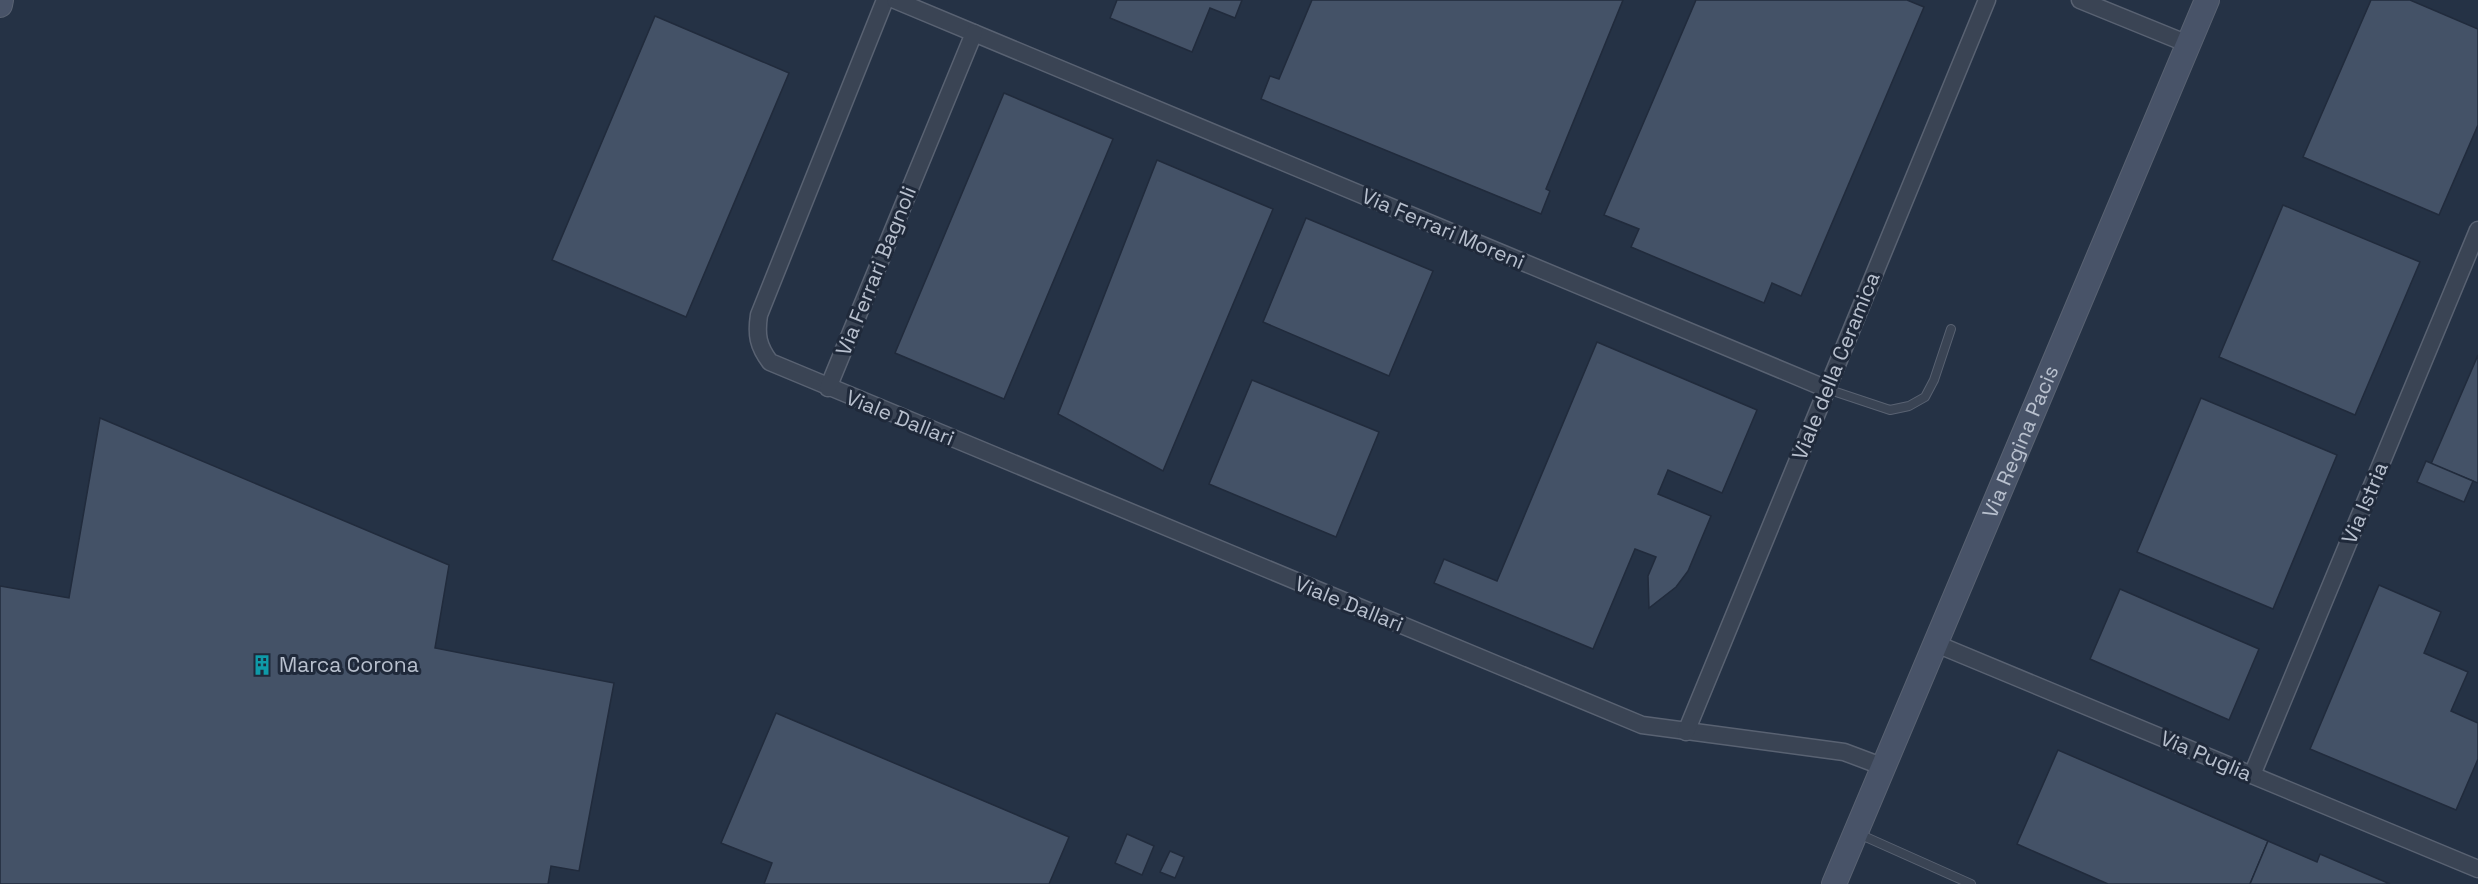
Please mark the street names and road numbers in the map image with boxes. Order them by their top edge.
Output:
street label: Via Ferrari Bagnoli [829,182,922,360]
street label: Via Ferrari Moreni [1358,182,1529,275]
street label: Viale della Ceramica [1786,268,1886,464]
street label: Via Regina Pacis [1976,361,2064,522]
street label: Viale Dallari [842,384,958,452]
street label: Via Istria [2335,458,2394,548]
street label: Viale Dallari [1291,570,1407,638]
street label: Via Puglia [2156,724,2256,787]

